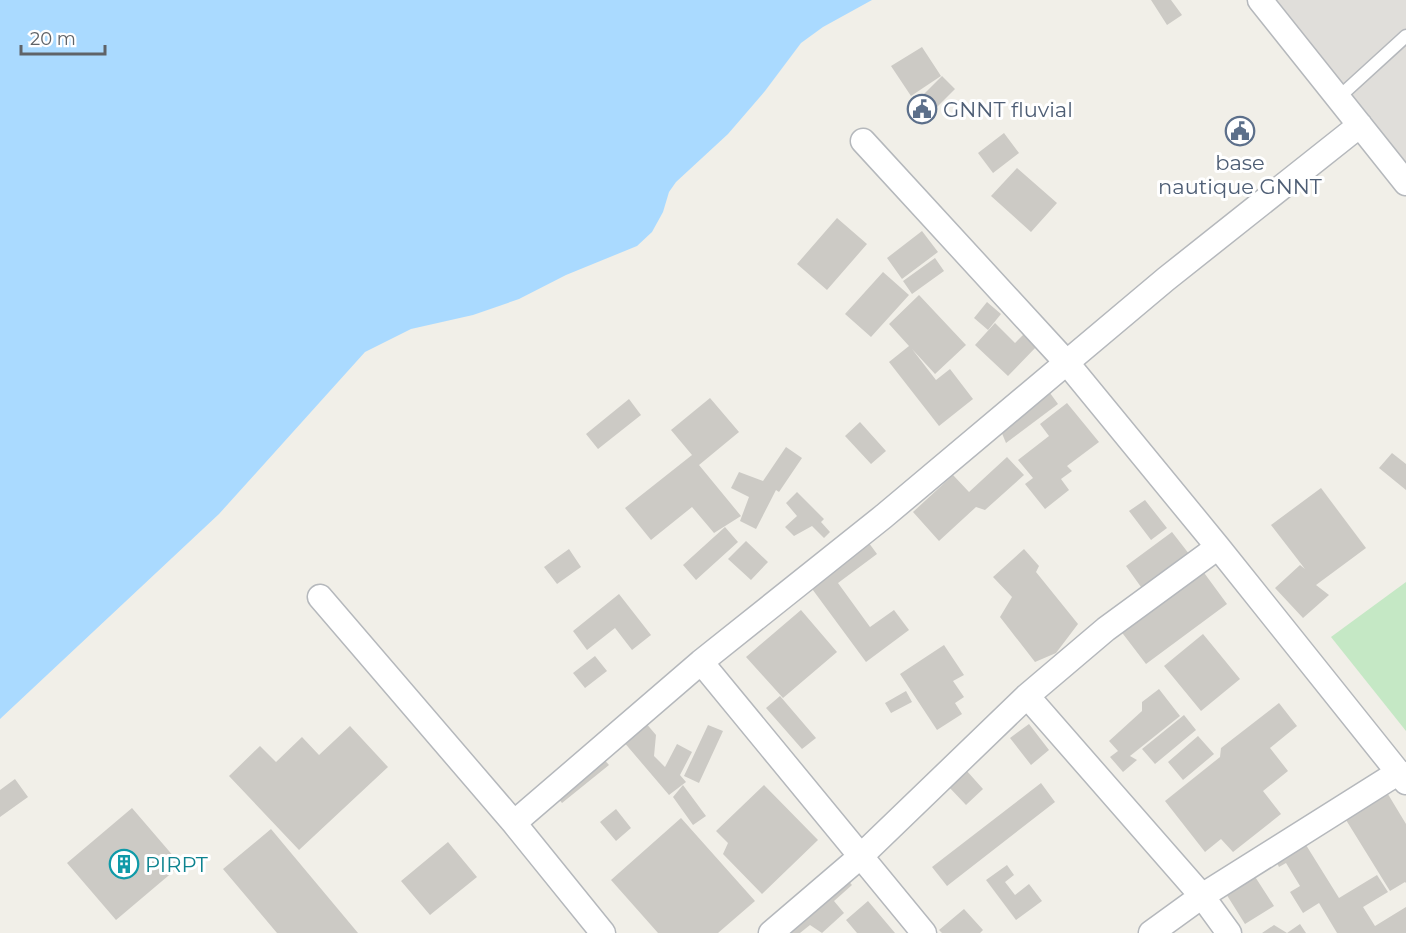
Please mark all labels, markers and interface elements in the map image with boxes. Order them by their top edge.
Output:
scale bar [21,18,105,56]
text: 20 m [30,28,76,50]
public building icon: GNNT fluvial [906,93,938,125]
place label: GNNT fluvial [943,97,1073,122]
public building icon: base nautique GNNT [1224,115,1256,147]
place label: base nautique GNNT [1158,150,1322,199]
building icon: PIRPT [108,848,140,880]
place label: PIRPT [145,852,208,877]

